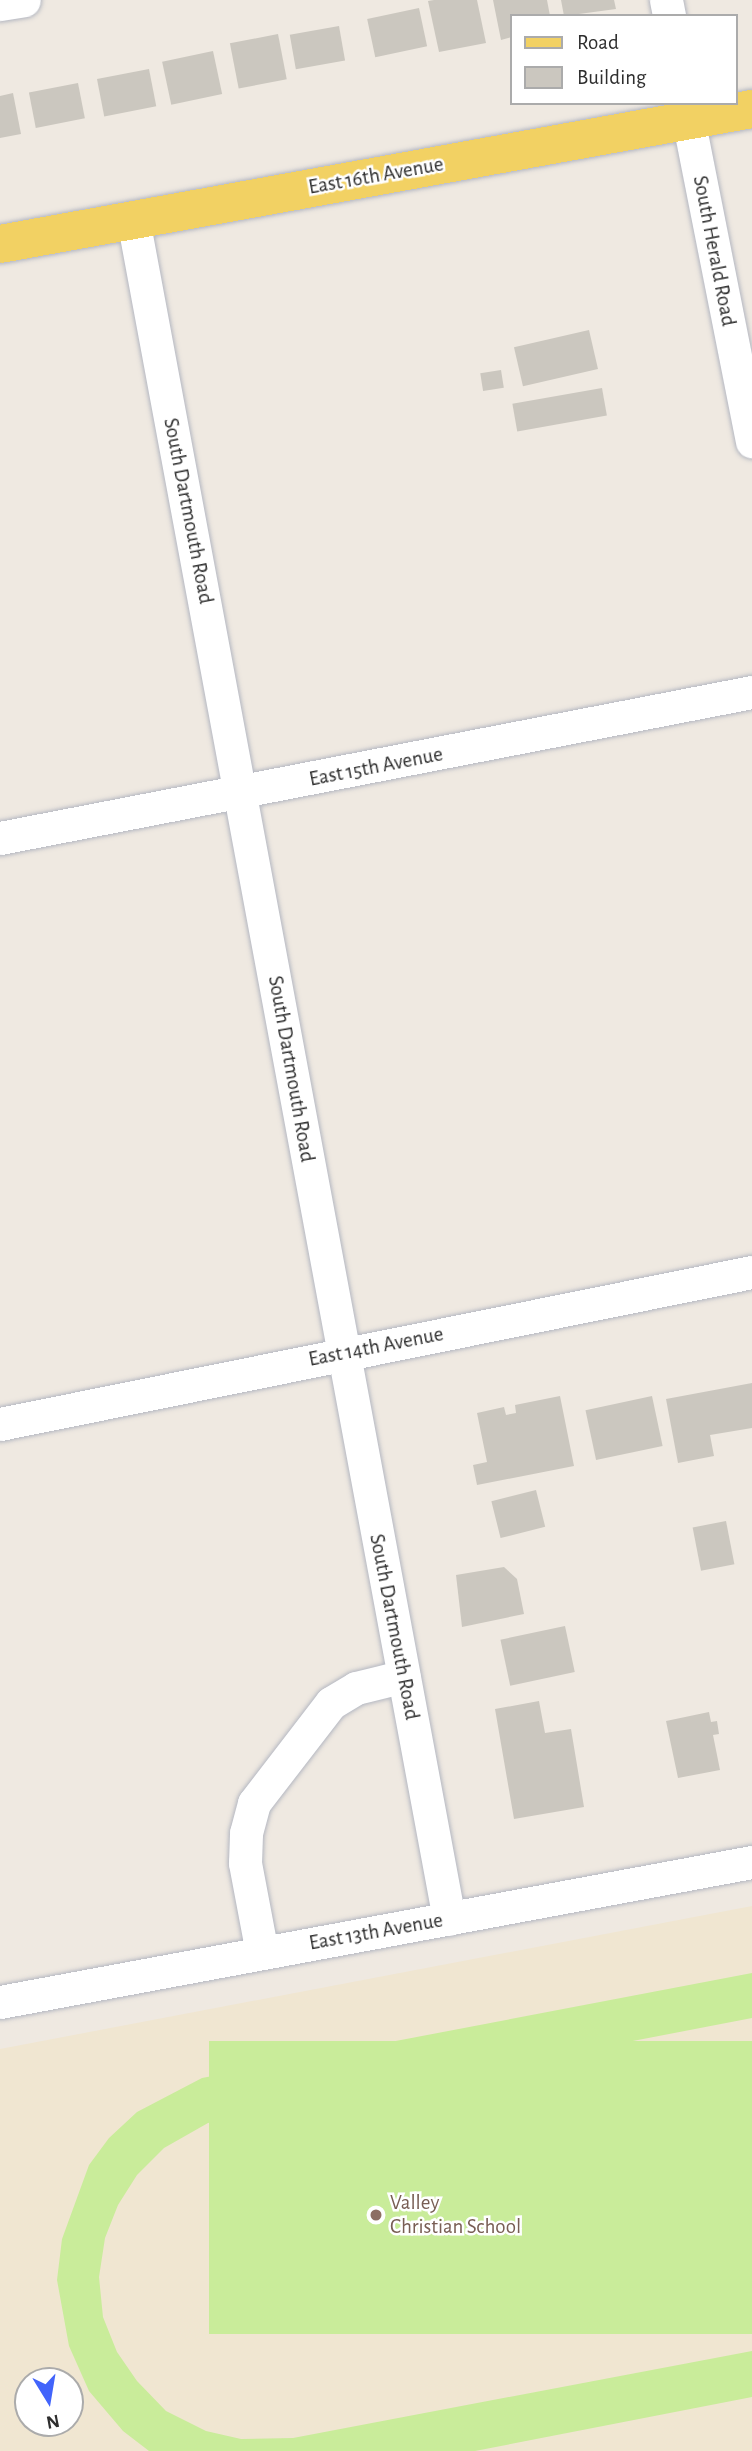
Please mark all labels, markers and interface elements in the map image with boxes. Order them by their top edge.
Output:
legend [510,14,738,105]
text: Road [577,32,619,53]
text: Building [577,67,646,88]
street label: East 16th Avenue [306,152,446,200]
street label: South Herald Road [687,174,741,328]
street label: South Dartmouth Road [158,416,218,606]
street label: East 15th Avenue [307,742,445,792]
street label: South Dartmouth Road [262,974,320,1164]
street label: East 14th Avenue [306,1322,446,1372]
street label: South Dartmouth Road [364,1532,424,1722]
street label: East 13th Avenue [307,1908,445,1956]
place label: Valley Christian School [390,2190,521,2240]
marker: Valley Christian School [368,2207,384,2223]
north arrow [14,2367,84,2437]
text: N [44,2411,61,2432]

